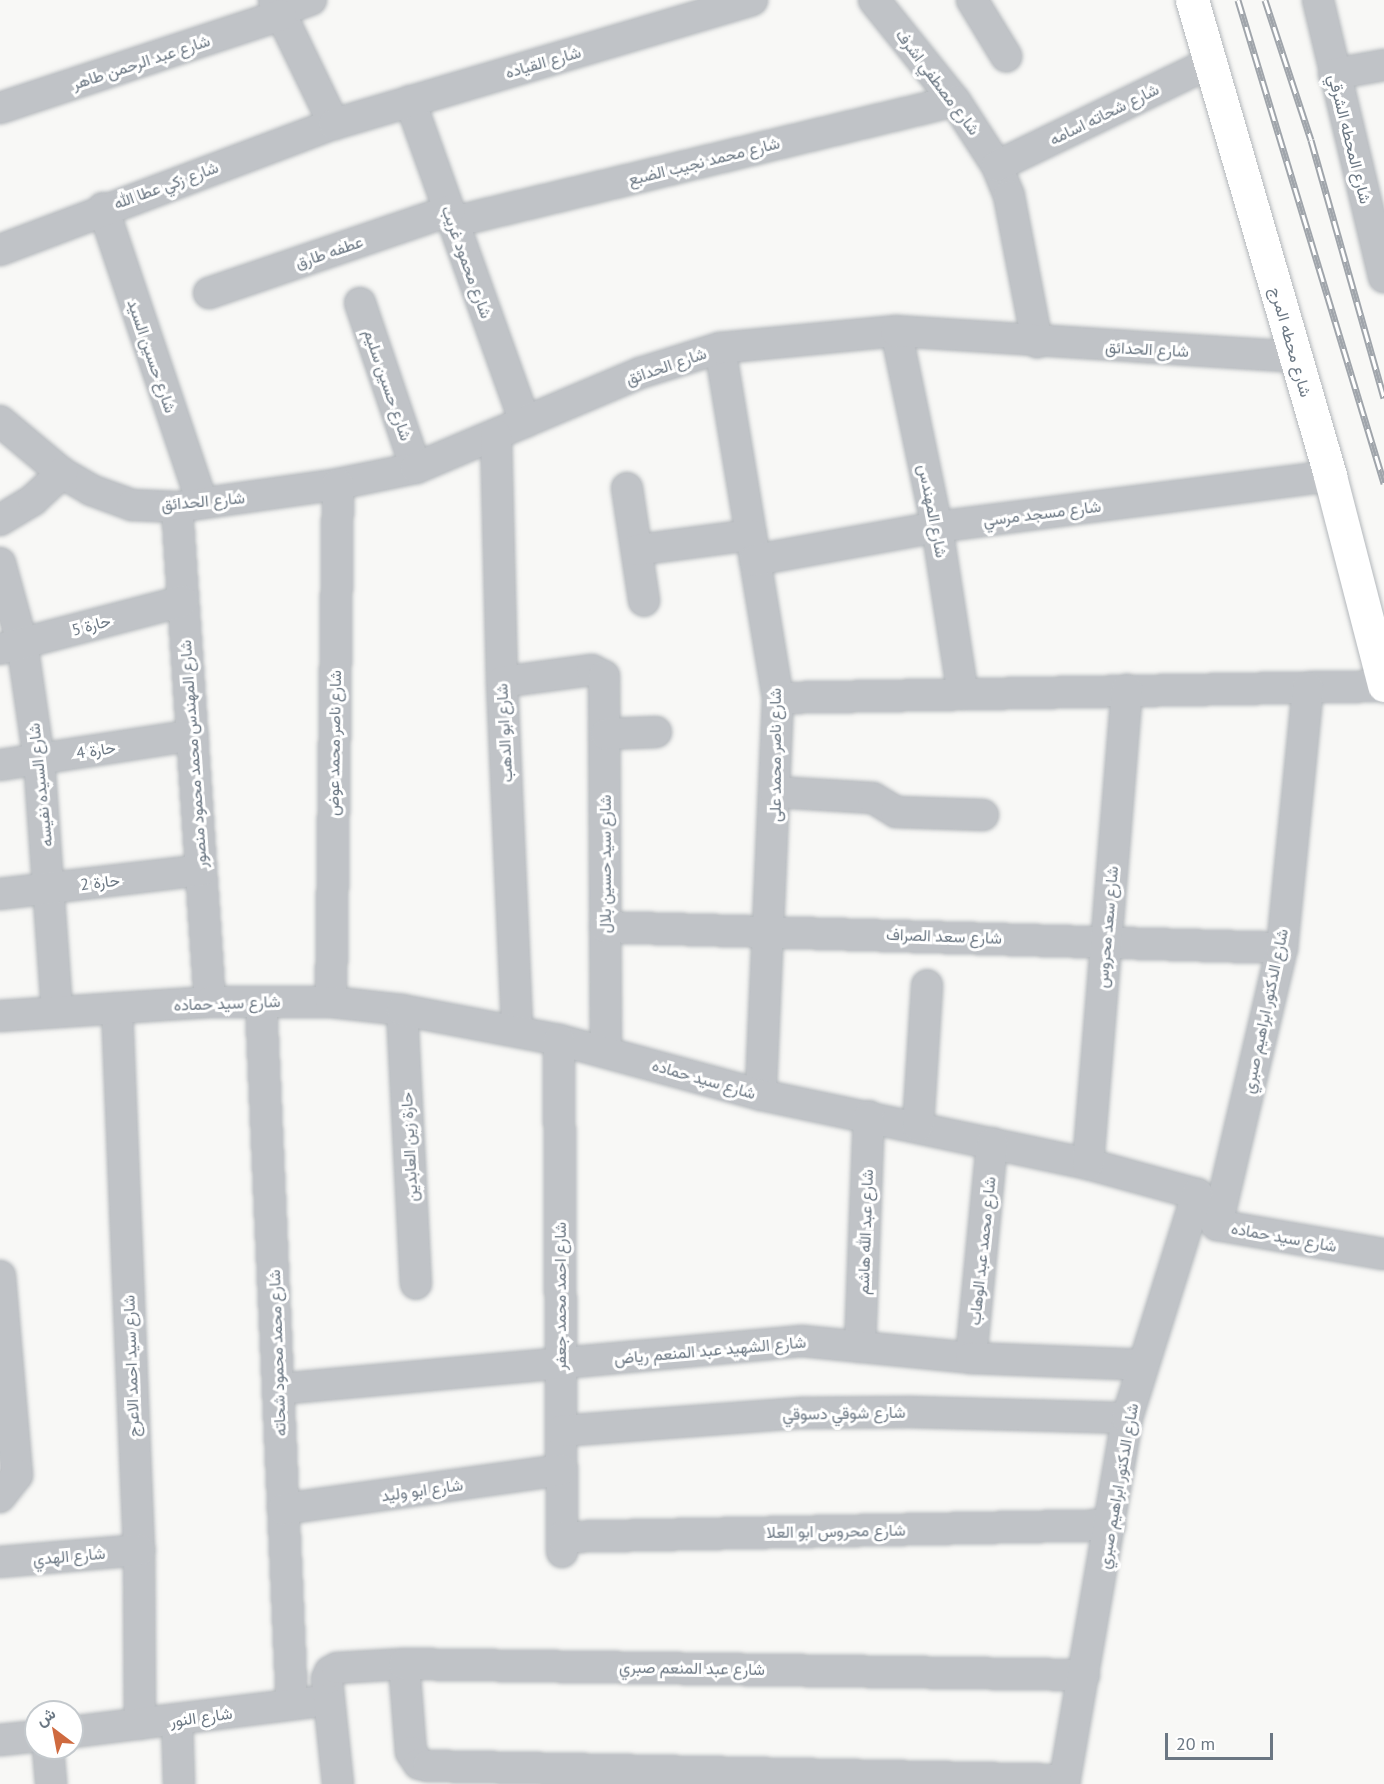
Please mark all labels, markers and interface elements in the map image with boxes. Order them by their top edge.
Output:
street label: شارع مصطفي اشرف [892,25,984,139]
street label: شارع عبد الرحمن طاهر [70,31,212,93]
street label: شارع القياده [503,42,583,82]
street label: شارع المحطه الشرقي [1325,72,1375,206]
street label: شارع شحاته اسامه [1046,79,1162,149]
street label: شارع محمد نجيب الضبع [626,133,782,189]
street label: شارع زكي عطا الله [111,157,221,213]
street label: شارع محمود غريب [438,203,496,321]
street label: عطفه طارق [293,231,365,273]
street label: شارع محطه المرج [1266,285,1316,399]
street label: شارع حسين السيد [124,297,180,415]
street label: شارع حسين سليم [360,327,416,443]
street label: شارع الحدائق [1105,337,1189,361]
street label: شارع الحدائق [623,343,709,389]
street label: شارع المهندس [915,463,951,559]
street label: شارع الحدائق [160,488,246,514]
street label: شارع مسجد مرسي [982,496,1102,530]
street label: حارة 5 [69,611,113,639]
street label: شارع المهندس محمد محمود منصور [175,639,211,869]
street label: شارع ناصر محمد عوض [323,670,345,816]
street label: شارع ابو الدهب [492,683,516,783]
street label: شارع ناصر محمد على [765,688,785,822]
street label: شارع السيده نفيسه [24,722,56,848]
street label: حارة 4 [75,737,117,763]
street label: شارع سيد حسين بلال [595,795,615,933]
street label: شارع سعد محروس [1092,865,1122,989]
street label: حارة 2 [79,870,121,894]
street label: شارع سعد الصراف [886,924,1002,948]
street label: شارع الدكتور ابراهيم صبري [1238,927,1292,1095]
street label: شارع سيد حماده [173,992,281,1014]
street label: شارع سيد حماده [650,1055,758,1103]
street label: حارة زين العابدين [397,1092,421,1202]
street label: شارع عبد الله هاشم [853,1169,877,1295]
street label: شارع محمد عبد الوهاب [965,1176,999,1326]
street label: شارع سيد حماده [1230,1218,1338,1256]
street label: شارع احمد محمد جعفر [550,1222,570,1370]
street label: شارع محمد محمود شحاته [264,1269,290,1437]
street label: شارع سيد احمد الاعرج [119,1295,143,1437]
street label: شارع الشهيد عبد المنعم رياض [613,1332,807,1368]
street label: شارع شوقي دسوقي [782,1402,906,1424]
street label: شارع الدكتور ابراهيم صبري [1094,1402,1142,1570]
street label: شارع ابو وليد [380,1475,464,1505]
street label: شارع محروس ابو العلا [766,1520,906,1542]
street label: شارع الهدي [32,1543,106,1569]
street label: شارع عبد المنعم صبري [619,1657,765,1679]
north arrow [24,1700,84,1760]
text: ش [32,1703,59,1730]
street label: شارع النور [169,1703,233,1731]
scale bar [1168,1721,1276,1759]
text: 20 m [1176,1732,1215,1755]

